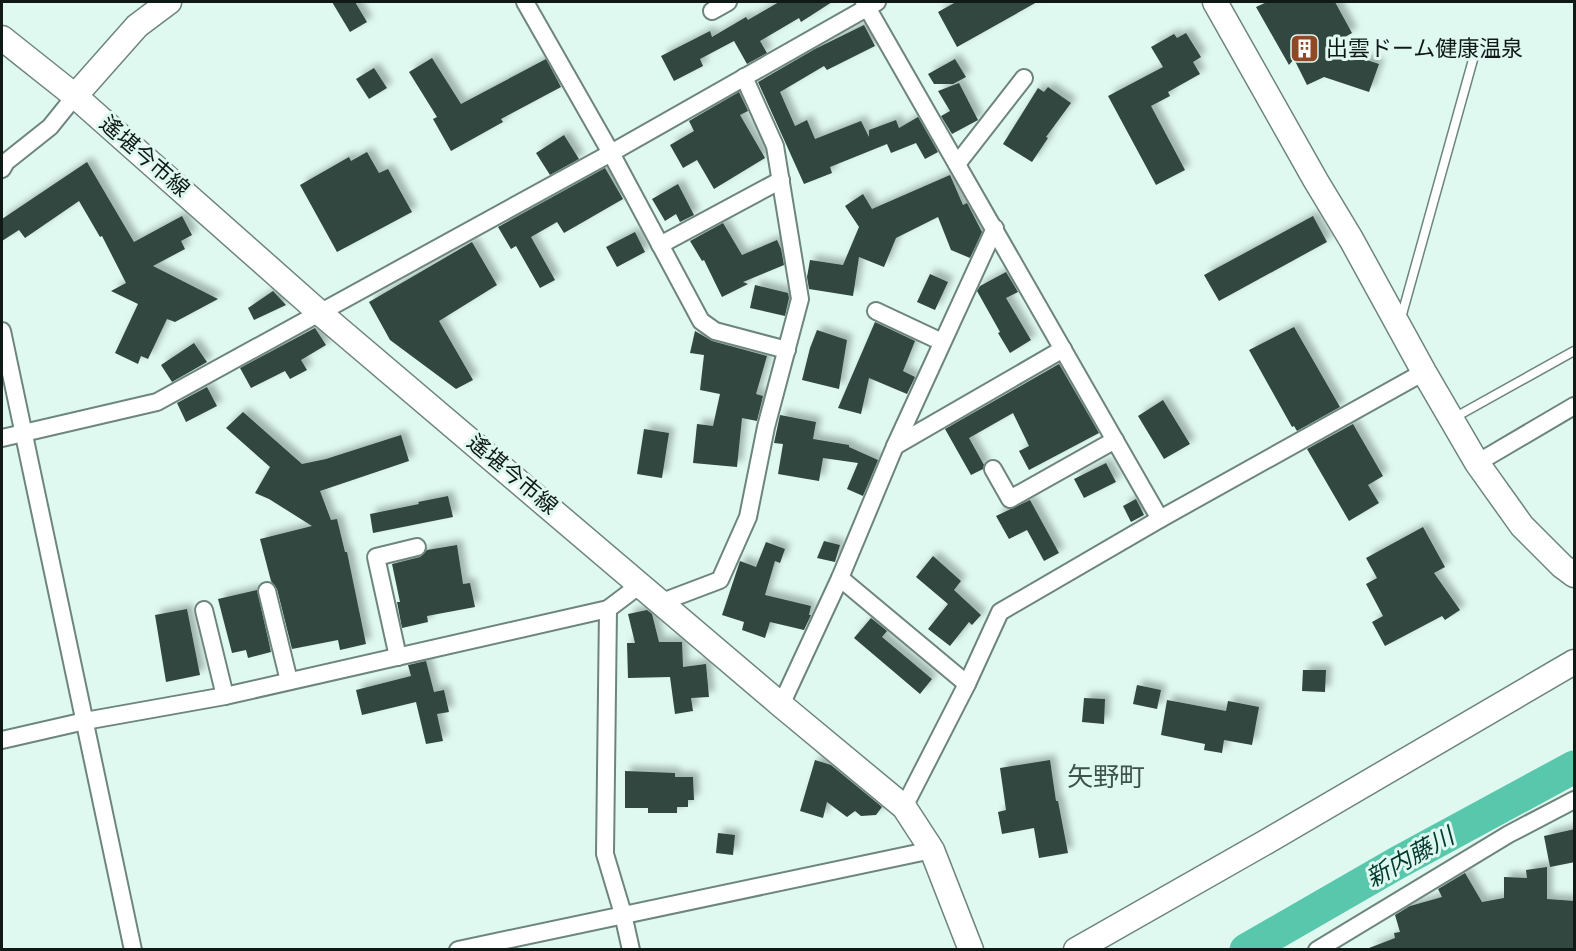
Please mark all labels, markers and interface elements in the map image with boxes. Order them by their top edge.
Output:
building icon: 出雲ドーム健康温泉 [1289,33,1321,65]
place label: 出雲ドーム健康温泉 [1326,36,1523,63]
street label: 遙堪今市線 [94,111,194,203]
street label: 遙堪今市線 [461,429,563,521]
district label: 矢野町 [1067,763,1145,794]
water label: 新内藤川 [1361,821,1462,894]

